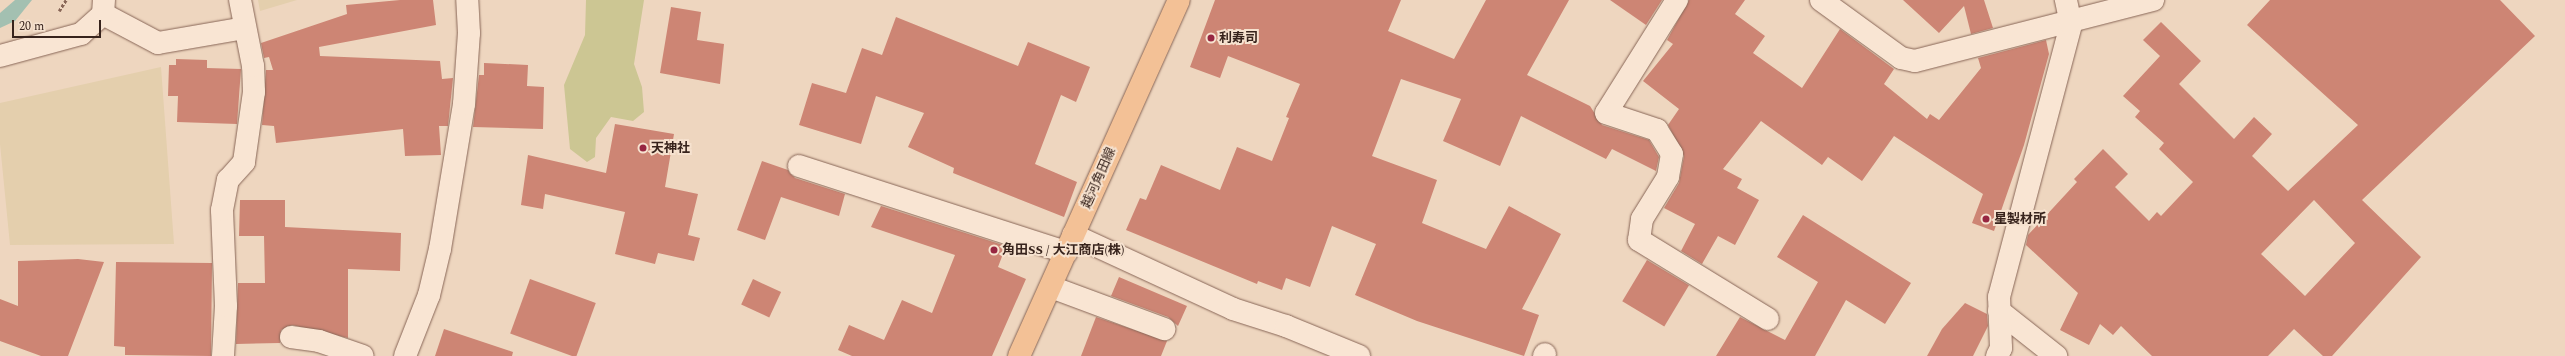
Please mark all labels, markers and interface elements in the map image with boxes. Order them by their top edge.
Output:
scale bar [14,12,103,38]
text: 20 m [19,17,44,36]
place label: 利寿司 [1219,30,1258,46]
marker: 利寿司 [1206,33,1216,43]
place label: 天神社 [651,140,690,156]
marker: 天神社 [638,143,648,153]
street label: 越河角田線 [1079,145,1119,211]
place label: 星製材所 [1994,211,2046,227]
marker: 星製材所 [1981,214,1991,224]
place label: 角田SS / 大江商店(株) [1002,242,1124,258]
marker: 角田SS / 大江商店(株) [989,245,999,255]

